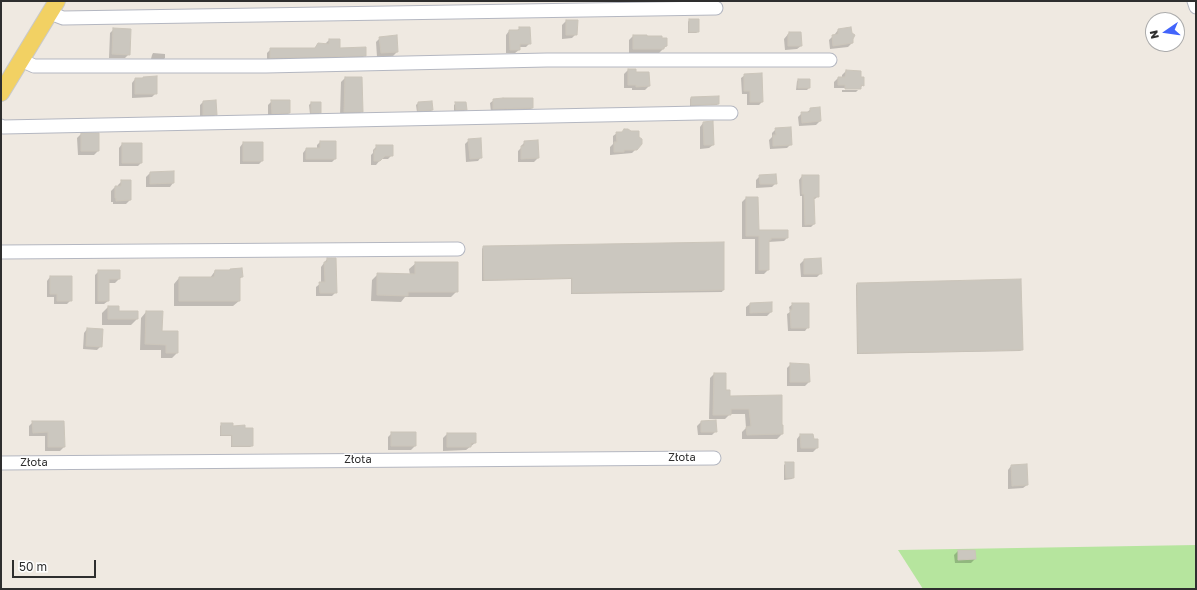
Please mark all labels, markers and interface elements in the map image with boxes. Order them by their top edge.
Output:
north arrow [1145,12,1185,52]
text: N [1147,29,1161,40]
street label: Złota [668,451,696,465]
street label: Złota [344,453,372,467]
street label: Złota [20,456,48,470]
scale bar [14,552,98,578]
text: 50 m [19,559,47,574]

